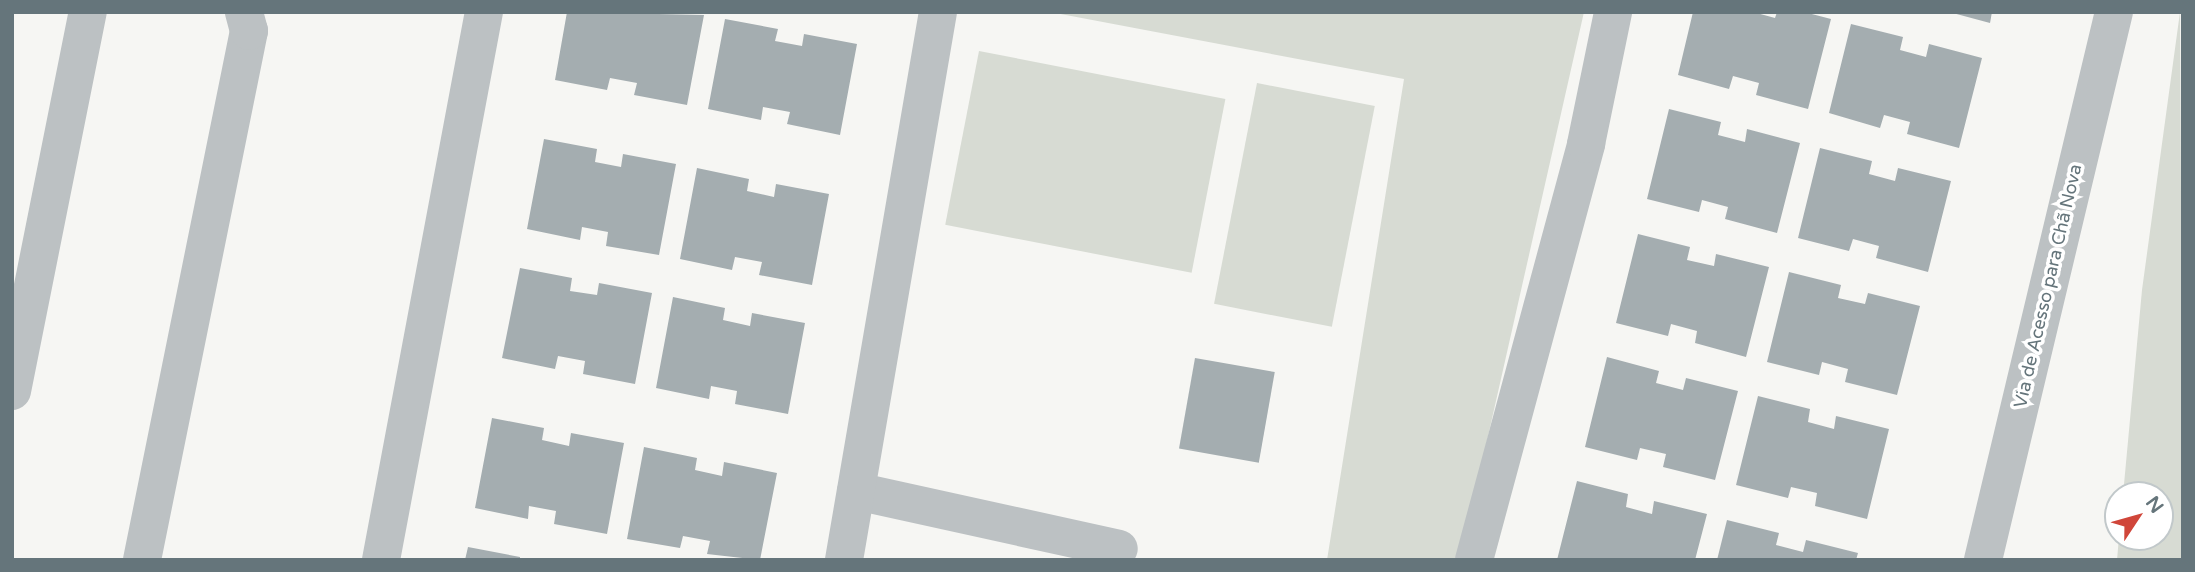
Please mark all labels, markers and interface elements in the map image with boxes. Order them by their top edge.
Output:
street label: Via de Acesso para Chã Nova [2009,162,2087,410]
north arrow [2104,481,2174,551]
text: N [2141,492,2168,517]

